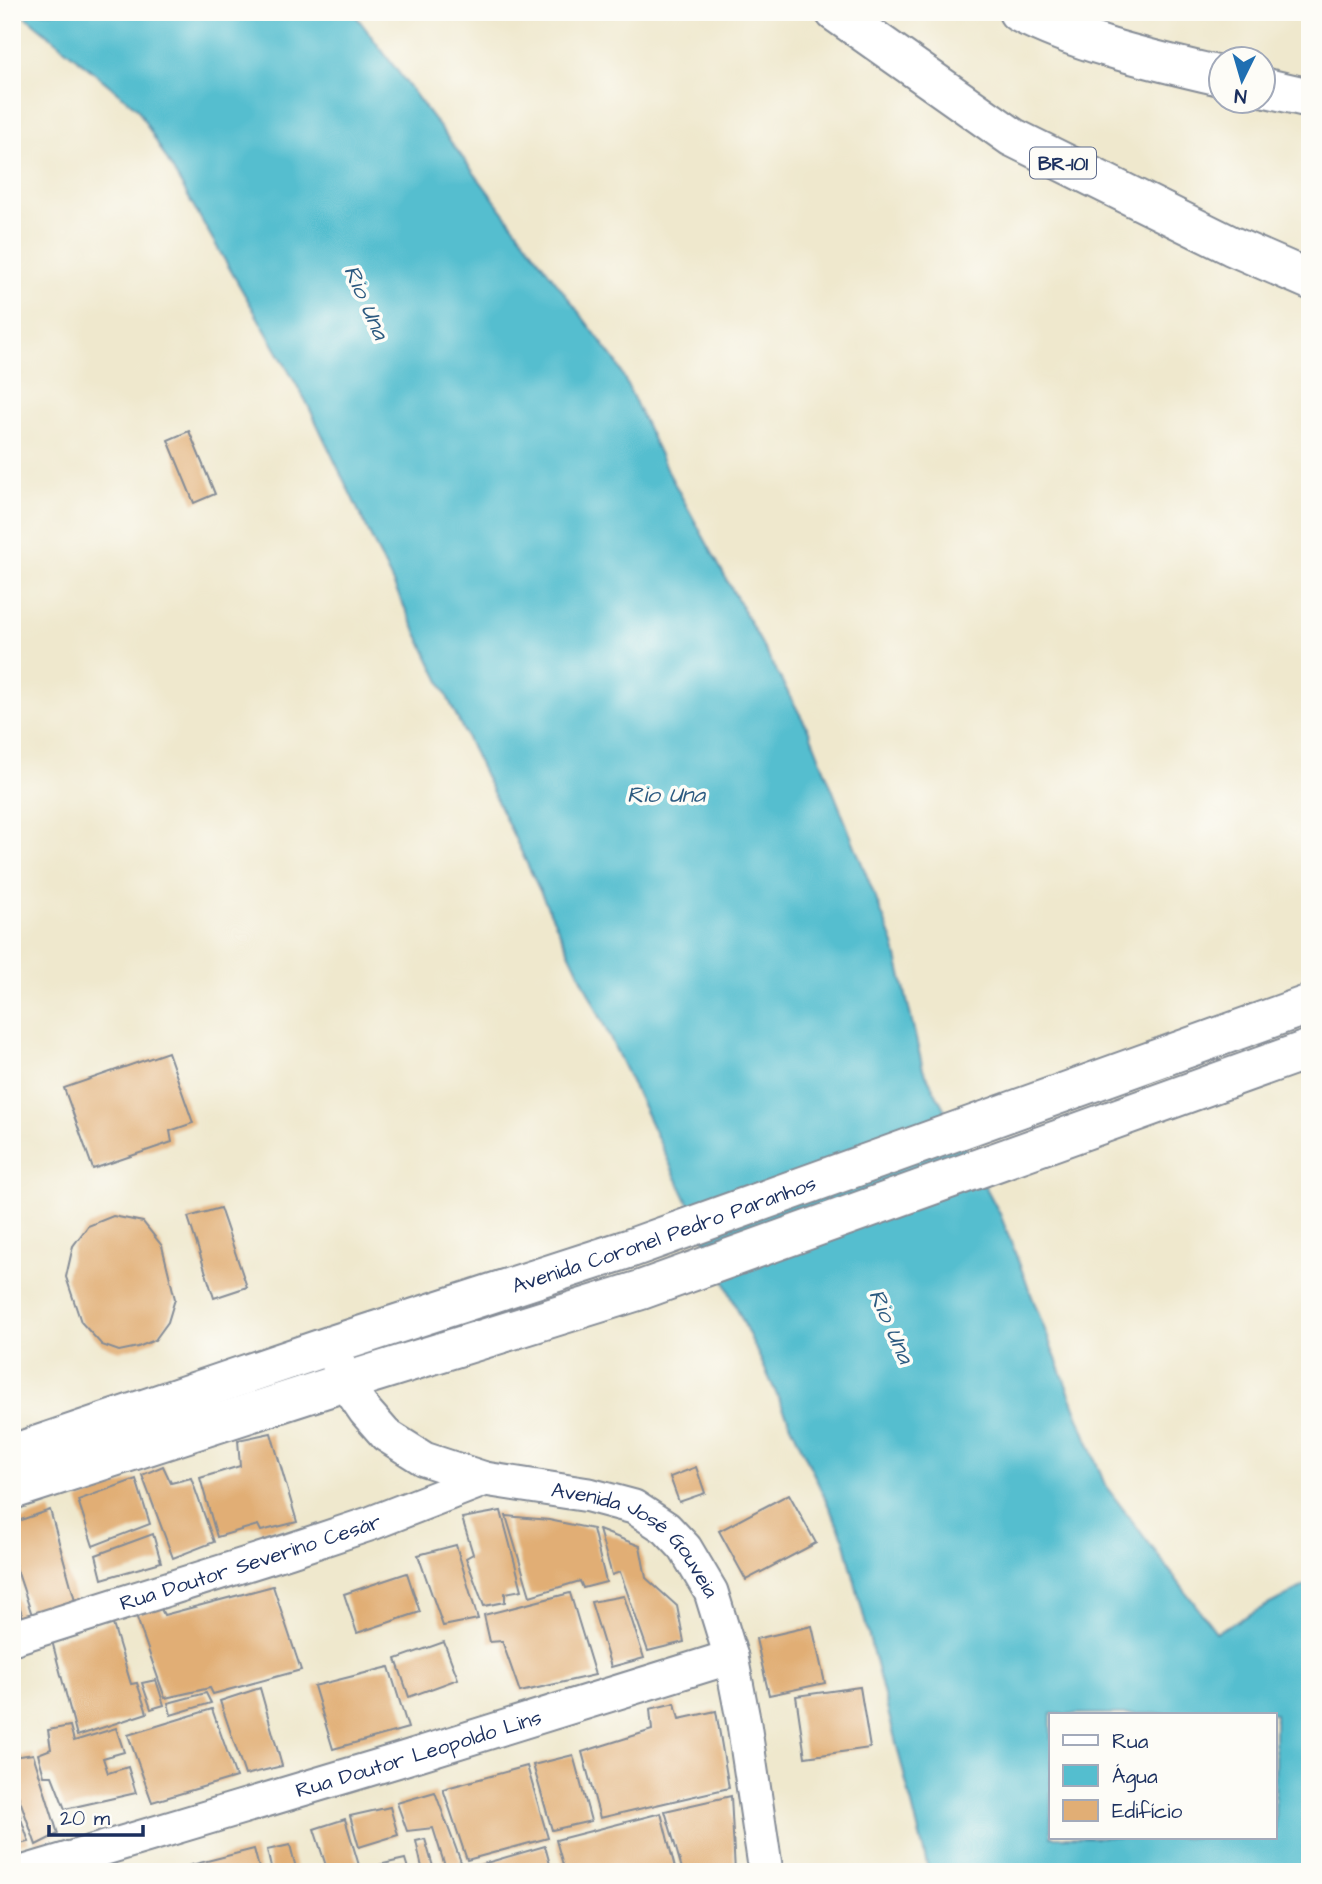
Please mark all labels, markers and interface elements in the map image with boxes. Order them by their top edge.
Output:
north arrow [1206,46,1276,116]
text: N [1233,81,1248,109]
road number: BR-101 [1030,148,1096,178]
water label: Rio Una [336,260,397,346]
water label: Rio Una [627,779,706,811]
street label: Avenida Coronel Pedro Paranhos [508,1169,820,1301]
water label: Rio Una [861,1284,922,1370]
street label: Avenida José Gouveia [549,1475,725,1604]
street label: Rua Doutor Severino Cesár [116,1507,386,1618]
street label: Rua Doutor Leopoldo Lins [292,1703,545,1805]
legend [1049,1713,1276,1839]
text: Rua [1112,1727,1149,1756]
text: Água [1112,1762,1158,1793]
scale bar [49,1793,144,1837]
text: Edifício [1112,1797,1182,1826]
text: 20 m [60,1804,111,1833]

